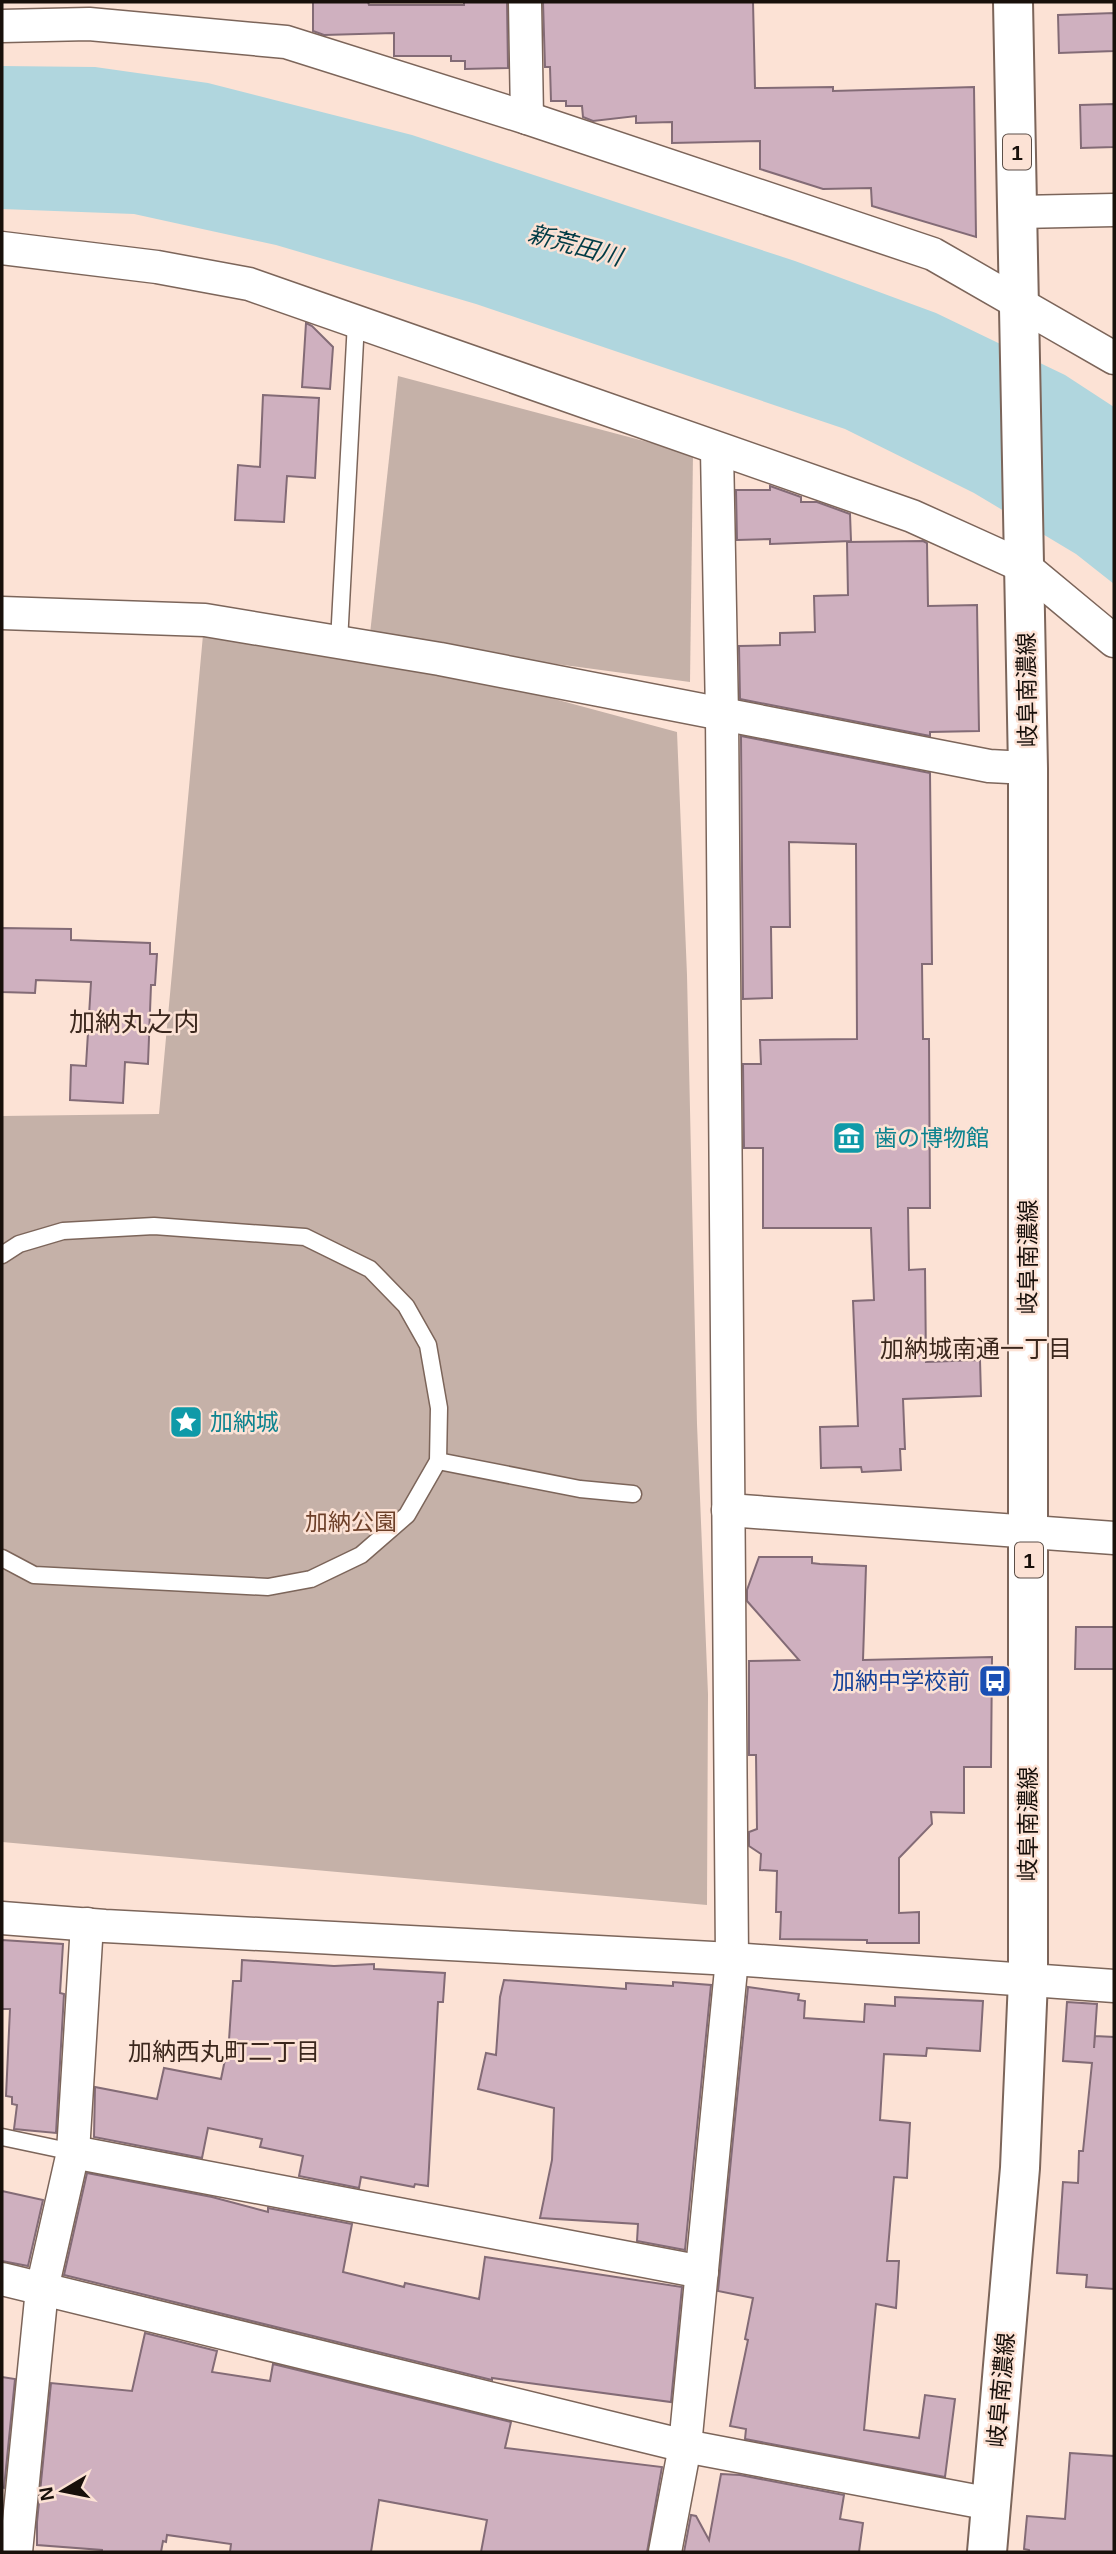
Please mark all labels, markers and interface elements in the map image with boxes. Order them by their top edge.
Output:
road number: 1 [1003,134,1031,170]
water label: 新荒田川 [525,220,628,271]
street label: 岐阜南濃線 [1013,632,1041,748]
district label: 加納丸之内 [69,1007,199,1037]
museum icon: 歯の博物館 [830,1119,868,1157]
place label: 歯の博物館 [874,1125,989,1151]
street label: 岐阜南濃線 [1015,1200,1041,1315]
district label: 加納城南通一丁目 [880,1335,1072,1362]
place icon: 加納城 [167,1403,205,1441]
place label: 加納城 [210,1409,279,1435]
park label: 加納公園 [305,1509,397,1535]
road number: 1 [1015,1542,1043,1578]
bus stop icon: 加納中学校前 [976,1662,1014,1700]
place label: 加納中学校前 [832,1668,970,1694]
street label: 岐阜南濃線 [1015,1767,1041,1882]
district label: 加納西丸町二丁目 [128,2038,320,2065]
street label: 岐阜南濃線 [983,2332,1019,2448]
north arrow [28,2456,98,2526]
text: N [35,2485,58,2502]

